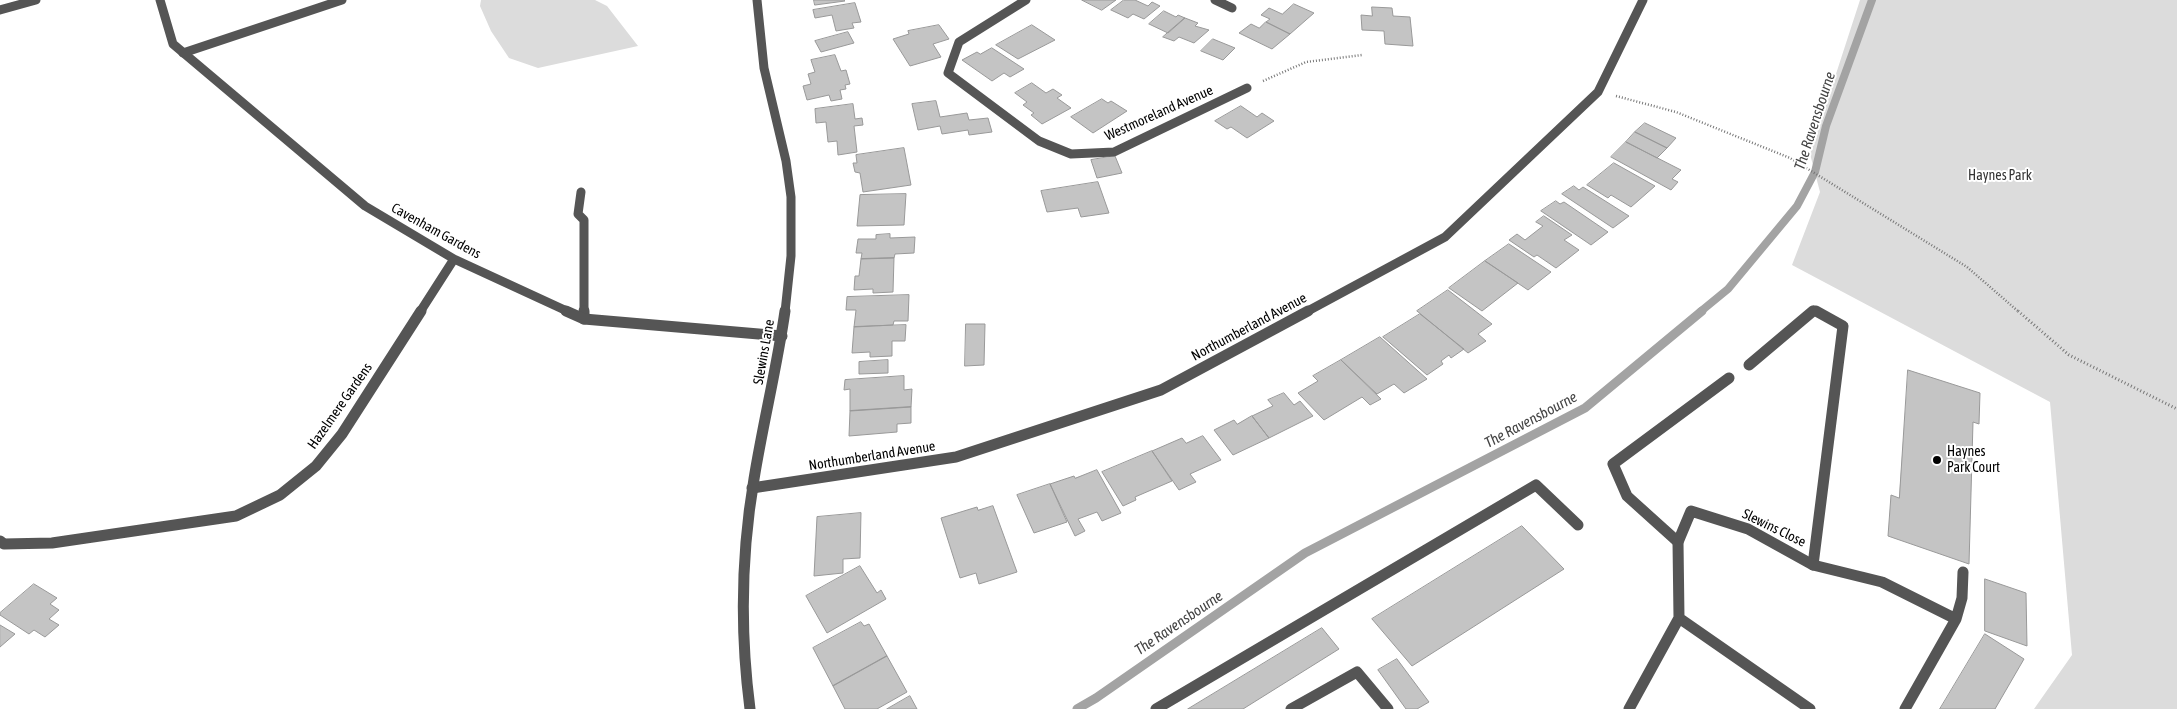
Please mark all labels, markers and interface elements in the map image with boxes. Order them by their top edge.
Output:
water label: The Ravensbourne [1791,70,1839,172]
street label: Westmoreland Avenue [1102,82,1216,144]
park label: Haynes Park [1968,168,2032,184]
street label: Cavenham Gardens [388,199,484,263]
street label: Northumberland Avenue [1189,290,1309,364]
street label: Slewins Lane [750,318,778,386]
street label: Hazelmere Gardens [304,360,376,452]
water label: The Ravensbourne [1482,388,1580,452]
street label: Northumberland Avenue [808,438,936,474]
place label: Haynes Park Court [1947,444,2000,477]
marker: Haynes Park Court [1931,454,1943,466]
street label: Slewins Close [1739,505,1809,551]
water label: The Ravensbourne [1132,587,1226,659]

